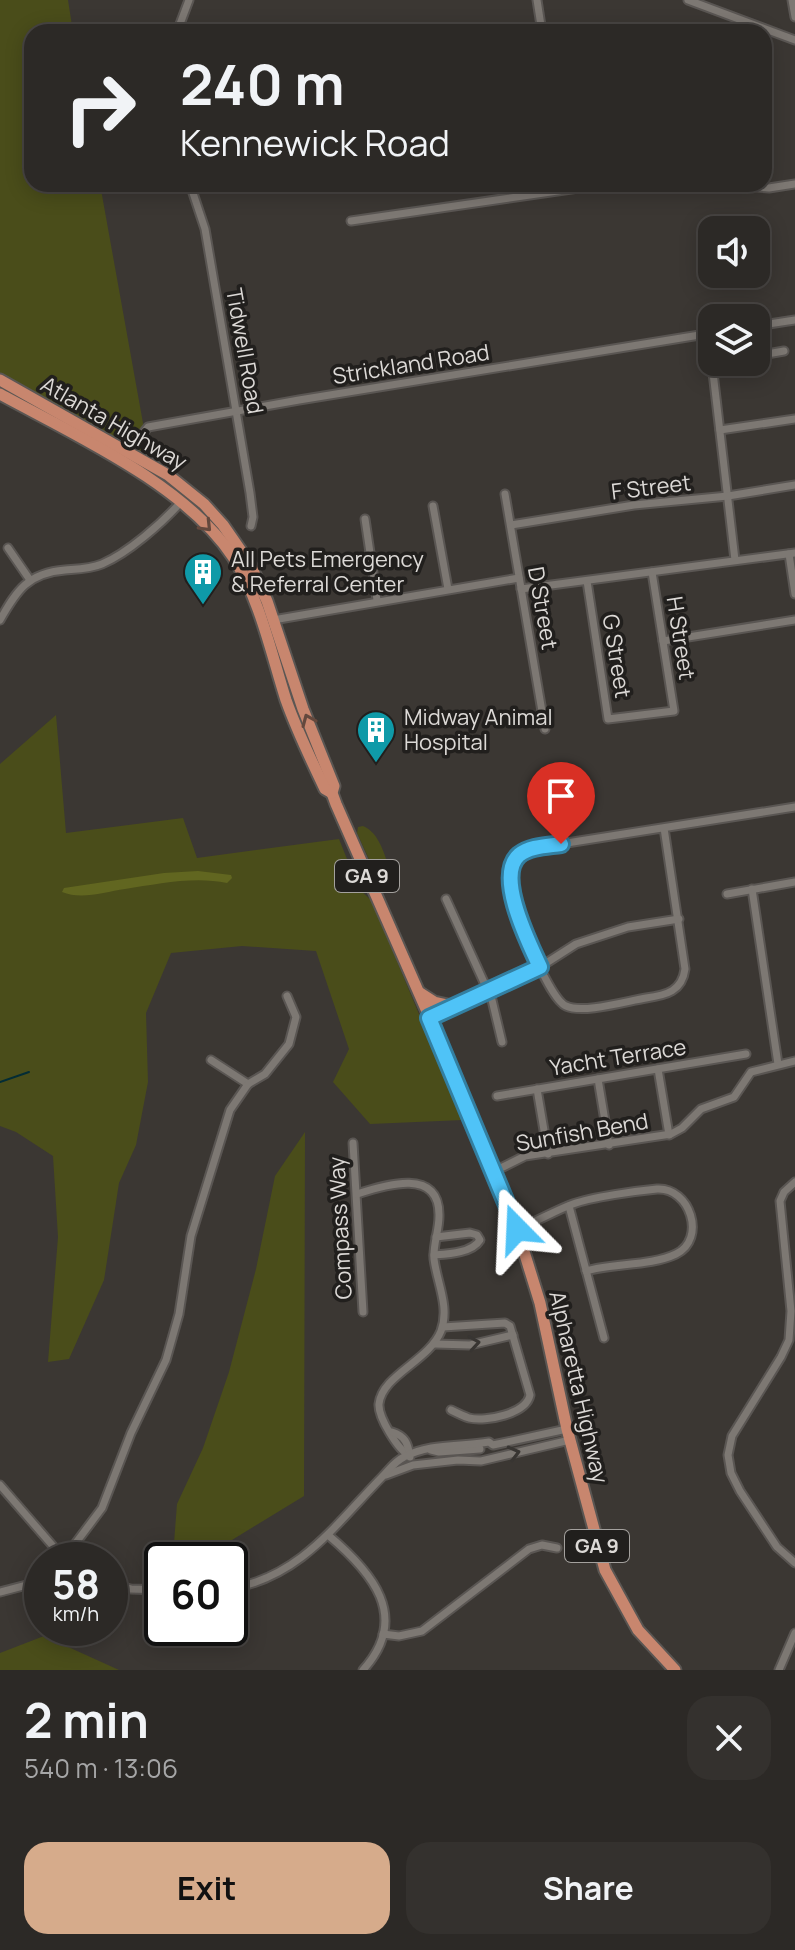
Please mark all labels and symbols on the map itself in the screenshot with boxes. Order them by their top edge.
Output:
street label: Tidwell Road [219,286,271,416]
street label: Strickland Road [330,337,492,391]
street label: Atlanta Highway [36,369,193,477]
street label: F Street [609,467,693,507]
one-way arrow [197,517,212,531]
place label: All Pets Emergency & Referral Center [231,544,424,599]
building icon: All Pets Emergency & Referral Center [182,551,224,606]
street label: D Street [521,564,565,652]
street label: H Street [660,594,702,682]
street label: G Street [596,612,638,700]
place label: Midway Animal Hospital [404,702,553,757]
building icon: Midway Animal Hospital [355,709,397,764]
one-way arrow [301,714,317,728]
pin [527,762,595,844]
road number: GA 9 [335,860,399,892]
street label: Yacht Terrace [548,1031,688,1083]
street label: Sunfish Bend [513,1106,651,1158]
street label: Compass Way [321,1155,359,1300]
position arrow [475,1187,559,1271]
street label: Alpharetta Highway [542,1288,616,1487]
one-way arrow [468,1335,481,1352]
one-way arrow [507,1445,521,1462]
road number: GA 9 [565,1530,629,1562]
speed limit sign: 60 [144,1542,248,1646]

